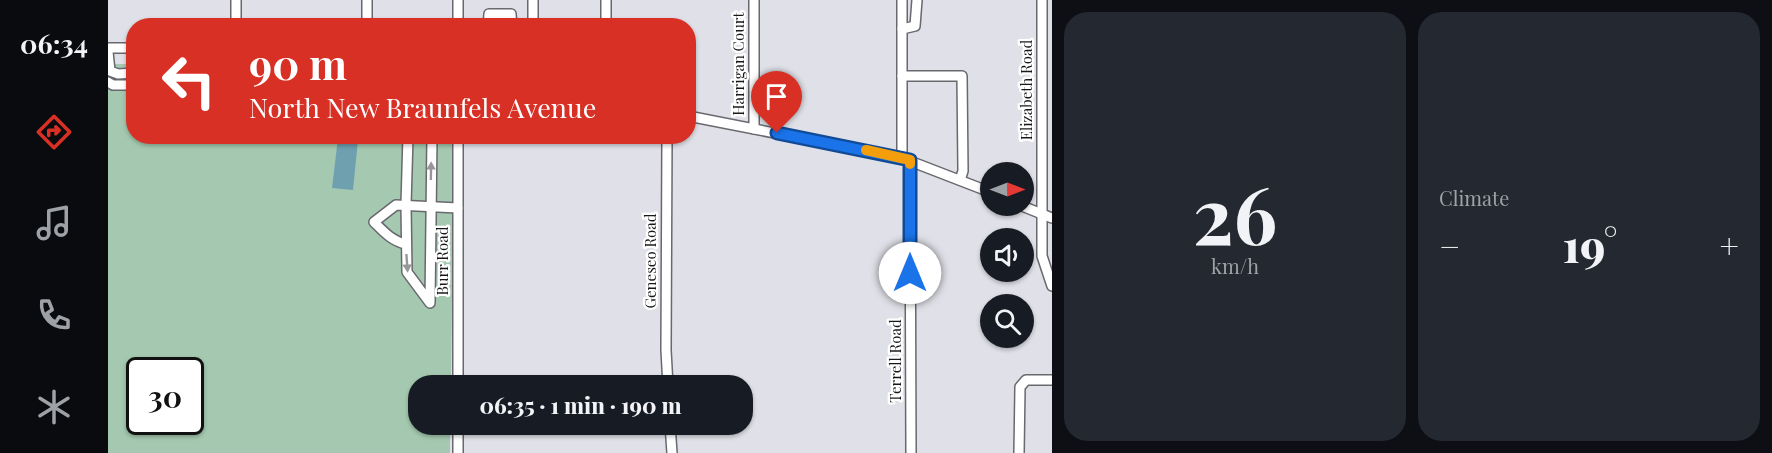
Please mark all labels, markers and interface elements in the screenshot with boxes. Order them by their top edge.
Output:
street label: Harrigan Court [728,11,748,116]
text: 06:34 [20,25,88,61]
text: 90 m [249,35,347,91]
street label: Elizabeth Road [1016,39,1036,140]
icon: left [150,42,228,120]
pin [751,71,802,133]
icon: arrive [760,80,793,113]
text: North New Braunfels Avenue [249,89,596,125]
icon: directions [33,111,75,153]
text: 26 [1193,161,1277,265]
one-way arrow [426,162,436,181]
north arrow [980,162,1034,216]
map controls [980,162,1034,348]
text: Climate [1439,184,1509,211]
icon: music [33,202,75,244]
street label: Geneseo Road [640,213,660,309]
text: 19° [1563,214,1617,274]
text: − [1439,223,1460,267]
text: + [1720,223,1739,267]
street label: Burr Road [432,226,452,295]
button: sound [980,228,1034,282]
position arrow [878,241,942,305]
text: km/h [1211,252,1259,279]
one-way arrow [402,254,411,273]
icon: phone [33,294,75,336]
button: search [980,294,1034,348]
street label: Terrell Road [885,319,905,403]
speed limit sign: 30 [126,357,204,435]
icon: climate [33,386,75,428]
text: 06:35 · 1 min · 190 m [479,390,682,420]

